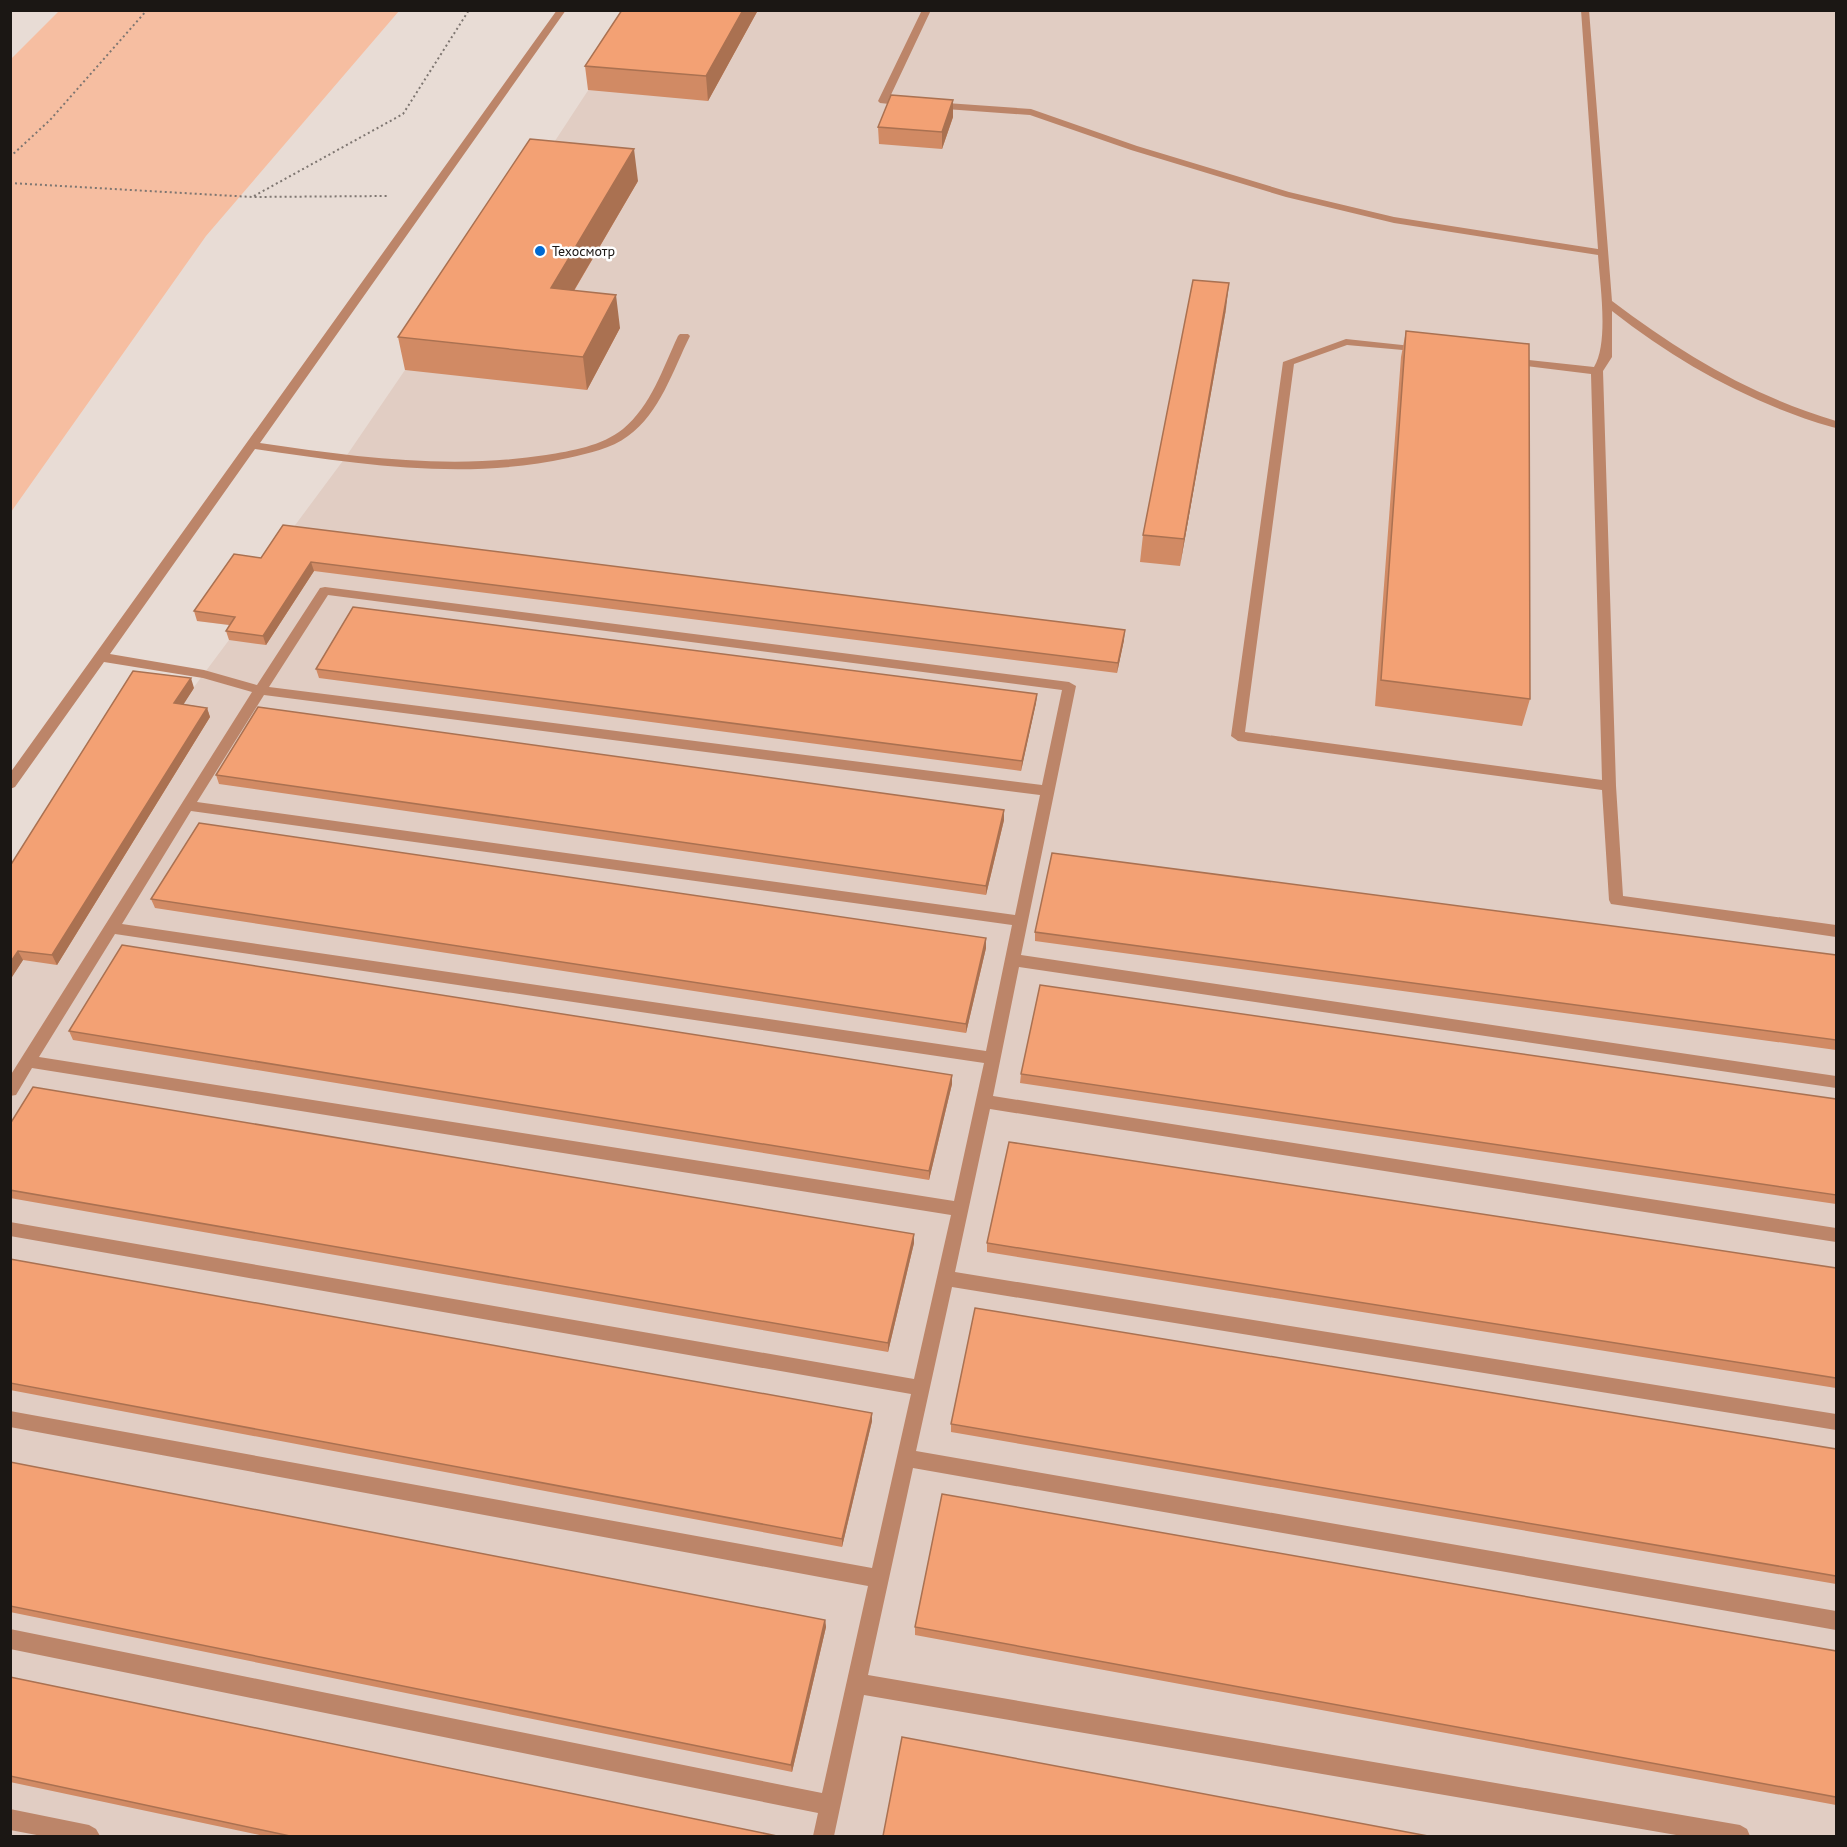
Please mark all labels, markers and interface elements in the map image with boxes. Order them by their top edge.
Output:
place label: Техосмотр [552,242,615,260]
marker: Техосмотр [533,244,547,258]

